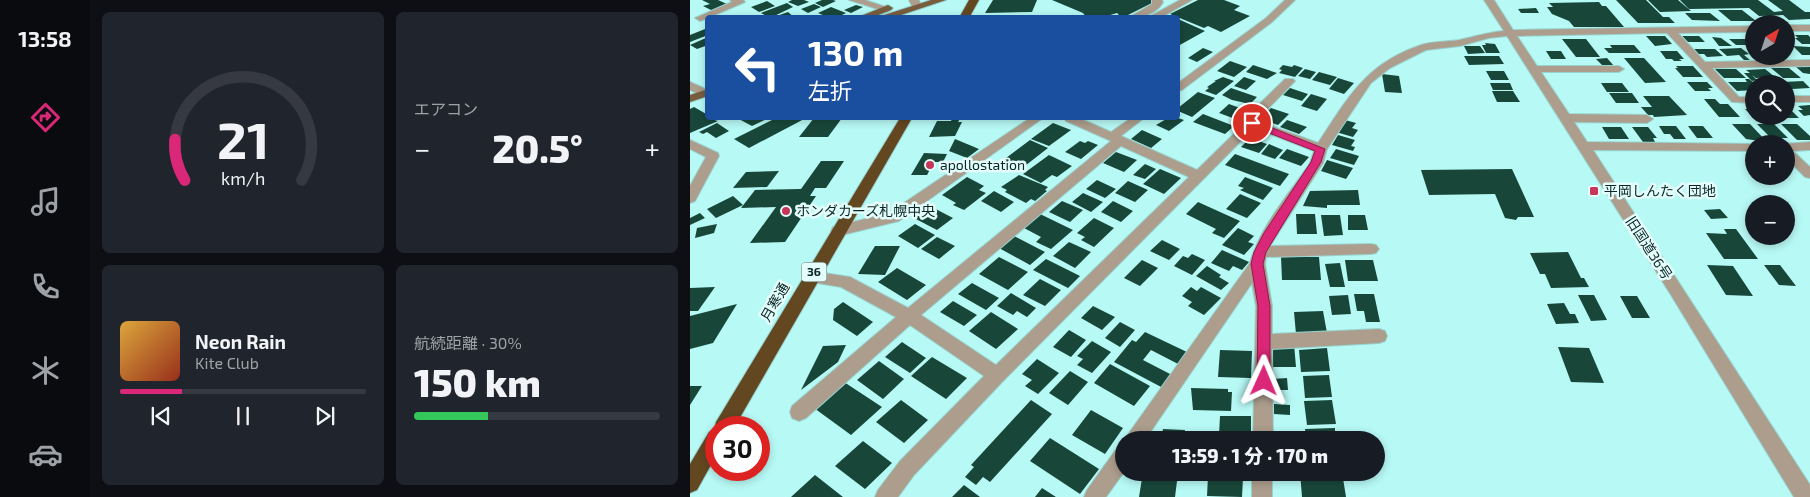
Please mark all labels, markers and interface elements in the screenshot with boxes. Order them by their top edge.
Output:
north arrow [1745,15,1795,65]
map controls [1745,15,1795,245]
text: 13:58 [18,25,72,51]
text: 130 m [808,31,903,73]
icon: left [725,35,790,100]
button: search [1745,75,1795,125]
text: 左折 [808,77,852,103]
text: エアコン [414,99,478,118]
icon: directions [28,100,63,135]
pin [1231,102,1273,144]
text: 21 [217,107,269,169]
icon: arrive [1238,109,1266,137]
text: 20.5° [492,125,583,171]
text: − [414,131,430,165]
text: + [645,131,660,165]
button: + [1745,135,1795,185]
place label: apollostation [940,156,1025,173]
marker: apollostation [924,159,936,171]
text: km/h [221,167,265,189]
place label: 平岡しんたく団地 [1604,182,1716,199]
icon: music [28,184,63,219]
marker: 平岡しんたく団地 [1588,185,1600,197]
button: − [1745,195,1795,245]
place label: ホンダカーズ札幌中央 [796,202,935,219]
marker: ホンダカーズ札幌中央 [780,205,792,217]
street label: 旧国道36号 [1623,213,1676,282]
road number: 36 [802,262,826,282]
icon: phone [28,269,63,304]
street label: 月寒通 [757,279,792,324]
text: Neon Rain [195,330,286,353]
text: 航続距離 · 30% [414,333,522,352]
icon: climate [28,353,63,388]
text: Kite Club [195,353,259,372]
position arrow [1237,354,1289,406]
text: 150 km [414,359,541,405]
icon: previous [147,402,175,430]
icon: pause [229,402,257,430]
icon: next [311,402,339,430]
speed limit sign: 30 [705,416,770,481]
icon: car [28,437,63,472]
text: 13:59 · 1 分 · 170 m [1172,444,1328,467]

